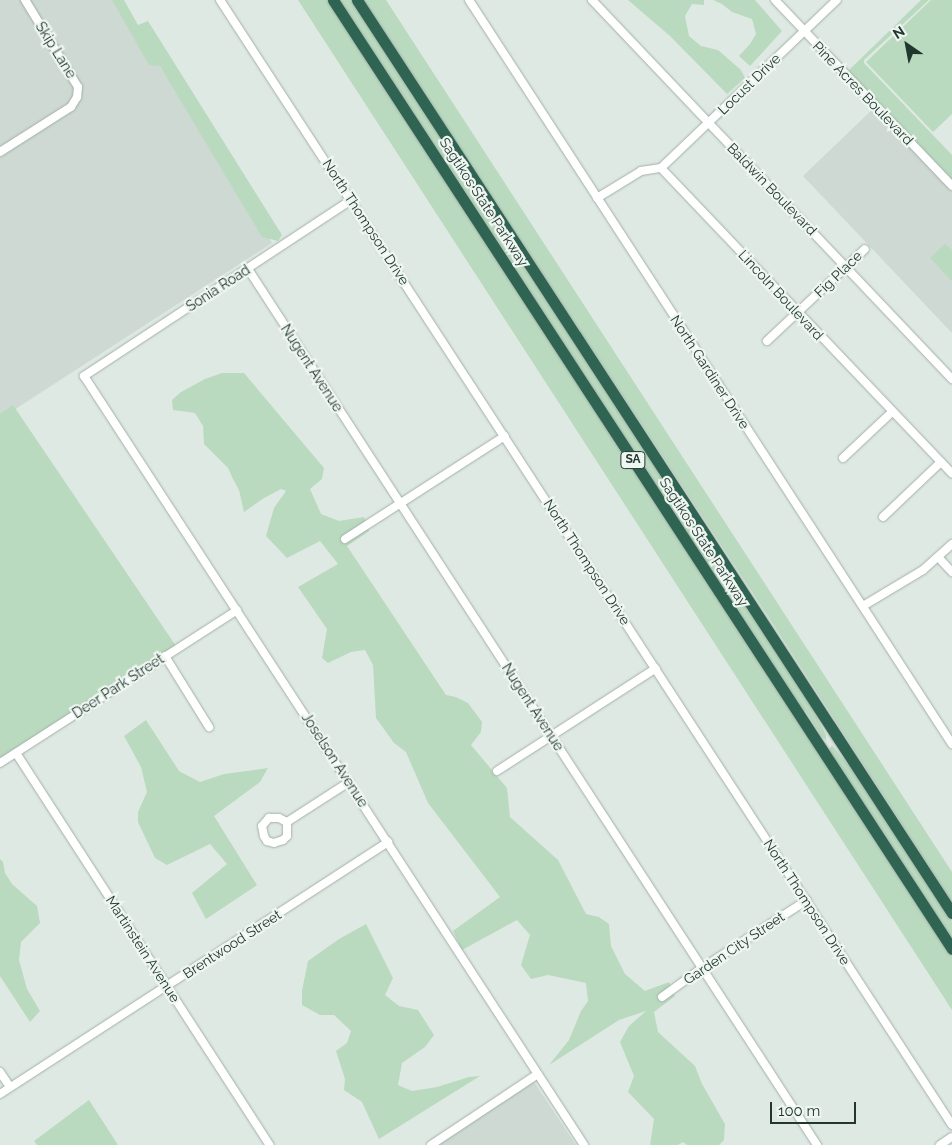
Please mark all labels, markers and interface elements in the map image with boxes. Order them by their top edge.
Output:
street label: Skip Lane [32,19,80,81]
north arrow [882,20,932,70]
text: N [890,23,908,42]
street label: Pine Acres Boulevard [809,38,917,148]
street label: Locust Drive [714,50,784,118]
street label: Sagtikos State Parkway [436,135,532,269]
street label: Baldwin Boulevard [724,139,820,239]
street label: North Thompson Drive [319,156,413,288]
street label: Lincoln Boulevard [735,246,827,344]
street label: Fig Place [811,247,865,301]
street label: Sonia Road [183,261,253,315]
street label: North Gardiner Drive [667,312,753,432]
street label: Nugent Avenue [277,321,347,415]
road number: SA [619,450,647,470]
street label: Sagtikos State Parkway [656,475,752,609]
street label: North Thompson Drive [540,496,634,628]
street label: Deer Park Street [69,650,167,722]
street label: Nugent Avenue [498,660,568,754]
street label: Joselson Avenue [298,709,372,811]
street label: North Thompson Drive [760,836,854,968]
street label: Martinstein Avenue [102,892,184,1006]
street label: Brentwood Street [180,906,284,982]
street label: Garden City Street [680,908,788,988]
scale bar [772,1092,858,1124]
text: 100 m [778,1102,820,1120]

